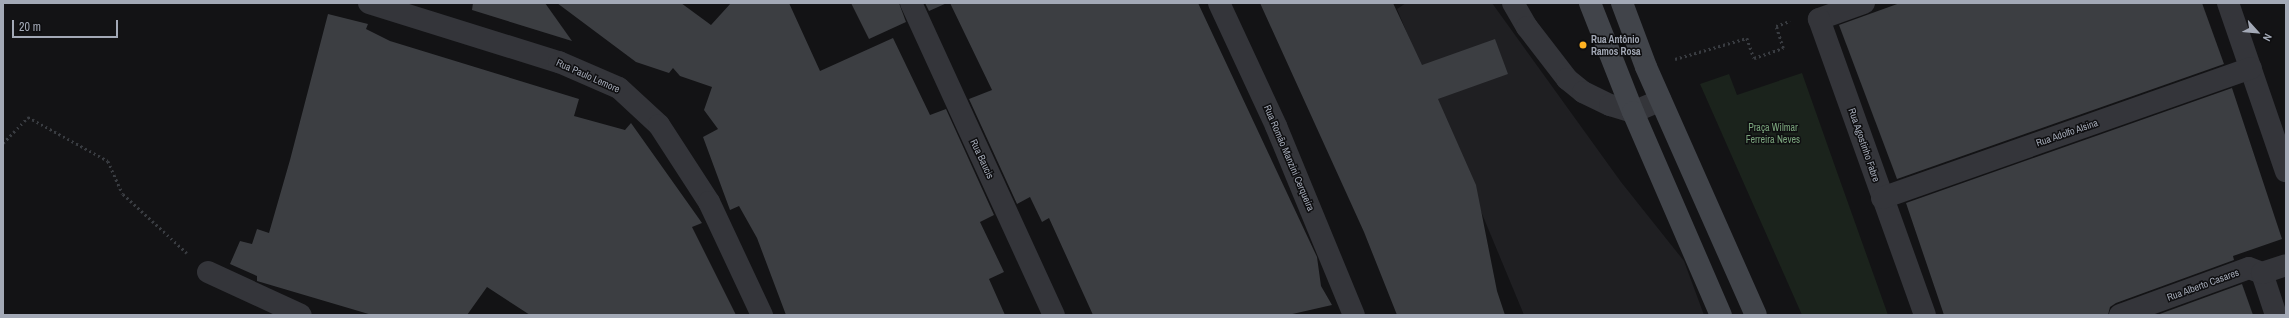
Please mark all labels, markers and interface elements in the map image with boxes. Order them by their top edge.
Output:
scale bar [14,12,120,38]
north arrow [2237,12,2277,52]
text: 20 m [19,19,41,35]
text: N [2260,31,2275,44]
place label: Rua Antônio Ramos Rosa [1591,33,1641,56]
marker: Rua Antônio Ramos Rosa [1578,40,1588,50]
street label: Rua Paulo Lemore [554,57,622,95]
street label: Rua Romão Manzini Cerqueira [1261,103,1317,213]
street label: Rua Agostinho Fabre [1846,106,1882,184]
street label: Rua Adolfo Alsina [2034,117,2100,149]
park label: Praça Wilmar Ferreira Neves [1746,121,1800,144]
street label: Rua Baucis [968,137,996,181]
street label: Rua Alberto Casares [2165,266,2241,304]

